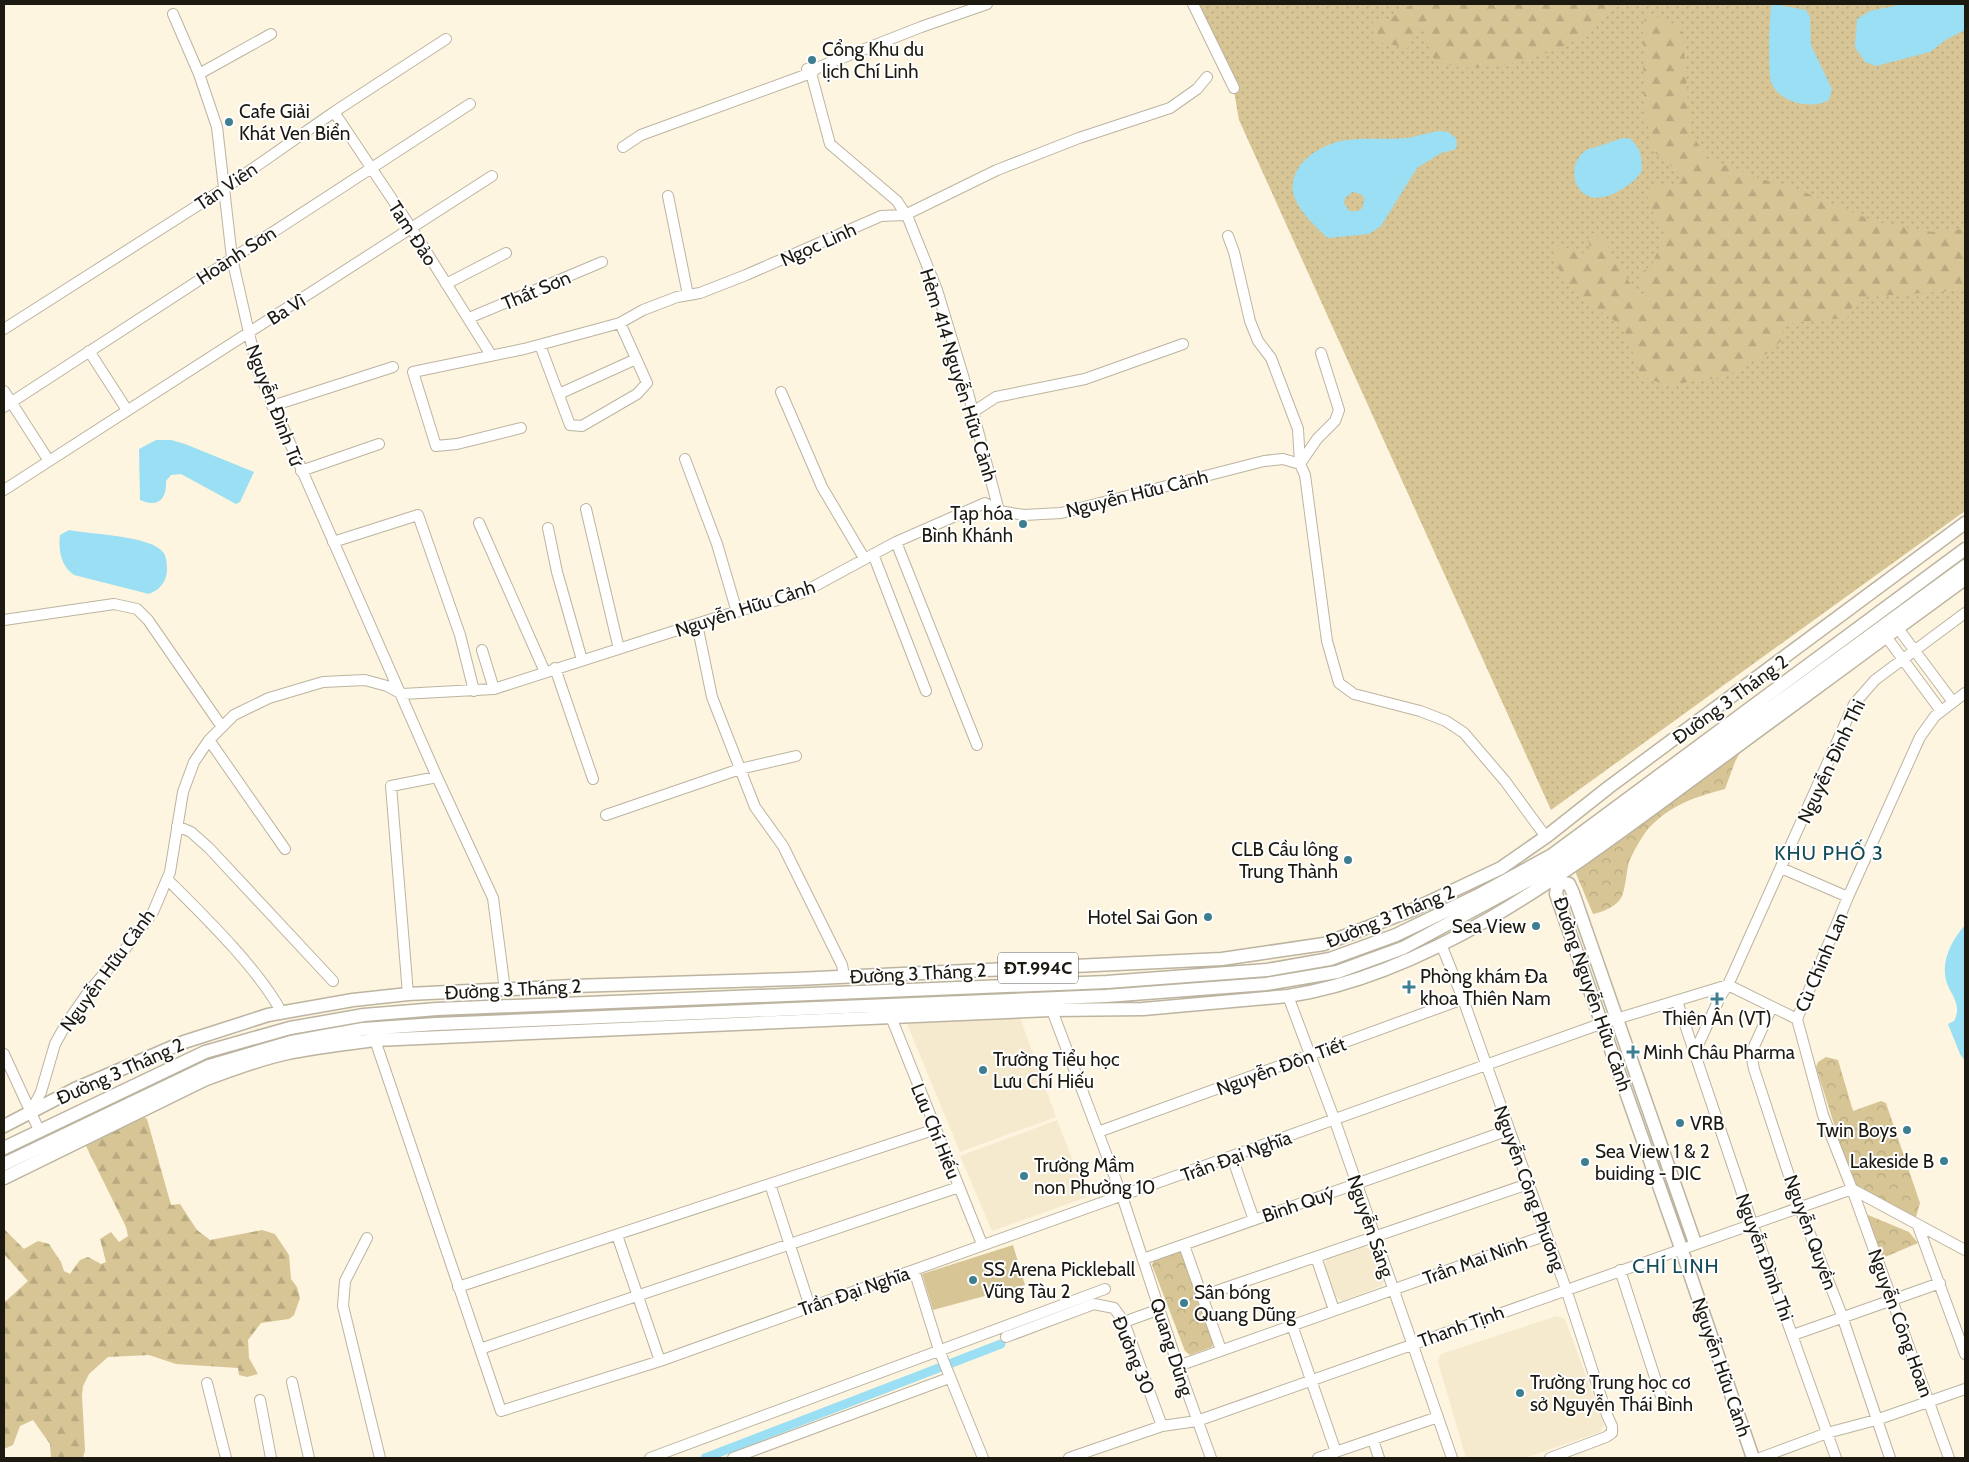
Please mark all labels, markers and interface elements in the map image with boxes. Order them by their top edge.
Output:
place label: Cổng Khu du lịch Chí Linh [822,38,924,83]
marker: Cổng Khu du lịch Chí Linh [806,54,818,66]
place label: Cafe Giải Khát Ven Biển [239,100,350,145]
marker: Cafe Giải Khát Ven Biển [223,116,235,128]
street label: Tản Viên [191,157,262,215]
street label: Tam Đảo [383,197,442,270]
street label: Ngọc Linh [777,218,860,271]
street label: Hoành Sơn [192,221,280,290]
street label: Thất Sơn [499,266,574,315]
street label: Hẻm 414 Nguyễn Hữu Cảnh [915,266,1002,485]
street label: Ba Vì [263,289,310,330]
street label: Nguyễn Đình Tứ [241,341,309,471]
street label: Nguyễn Hữu Cảnh [1064,465,1211,522]
place label: Tạp hóa Bình Khánh [921,502,1013,547]
marker: Tạp hóa Bình Khánh [1017,518,1029,530]
street label: Nguyễn Hữu Cảnh [672,575,818,642]
street label: Đường 3 Tháng 2 [1668,650,1792,749]
street label: Nguyễn Đình Thi [1793,696,1870,827]
place label: CLB Cầu lông Trung Thành [1231,838,1339,883]
district label: KHU PHỐ 3 [1774,839,1884,865]
marker: CLB Cầu lông Trung Thành [1342,854,1354,866]
street label: Đường 3 Tháng 2 [1322,880,1458,953]
street label: Đường Nguyễn Hữu Cảnh [1548,894,1637,1094]
street label: Nguyễn Hữu Cảnh [55,905,160,1036]
place label: Hotel Sai Gon [1087,906,1198,929]
street label: Cù Chính Lan [1790,909,1853,1016]
marker: Hotel Sai Gon [1202,911,1214,923]
place label: Sea View [1452,915,1526,938]
marker: Sea View [1530,920,1542,932]
road number: ĐT.994C [998,952,1078,984]
street label: Đường 3 Tháng 2 [849,958,987,989]
place label: Phòng khám Đa khoa Thiên Nam [1420,965,1551,1010]
street label: Đường 3 Tháng 2 [444,974,582,1005]
marker: Phòng khám Đa khoa Thiên Nam [1402,980,1416,994]
marker: Thiên Ân (VT) [1711,993,1723,1005]
place label: Thiên Ân (VT) [1662,1006,1772,1030]
street label: Nguyễn Đôn Tiết [1213,1032,1349,1101]
street label: Đường 3 Tháng 2 [53,1033,187,1110]
place label: Minh Châu Pharma [1643,1041,1795,1064]
marker: Minh Châu Pharma [1627,1046,1639,1058]
place label: Trường Tiểu học Lưu Chí Hiếu [993,1048,1120,1093]
marker: Trường Tiểu học Lưu Chí Hiếu [977,1064,989,1076]
street label: Lưu Chí Hiếu [906,1080,965,1182]
street label: Nguyễn Công Phương [1489,1102,1570,1275]
place label: VRB [1690,1112,1724,1135]
marker: VRB [1674,1117,1686,1129]
place label: Twin Boys [1817,1119,1897,1142]
marker: Twin Boys [1901,1124,1913,1136]
street label: Trần Đại Nghĩa [1178,1126,1294,1187]
place label: Sea View 1 & 2 buiding - DIC [1595,1140,1710,1185]
place label: Lakeside B [1850,1150,1934,1173]
place label: Trường Mầm non Phường 10 [1034,1154,1155,1199]
marker: Lakeside B [1938,1155,1950,1167]
marker: Sea View 1 & 2 buiding - DIC [1579,1156,1591,1168]
marker: Trường Mầm non Phường 10 [1018,1170,1030,1182]
street label: Nguyễn Quyền [1779,1171,1842,1293]
street label: Nguyễn Sáng [1342,1172,1399,1281]
street label: Bình Quý [1259,1181,1338,1227]
street label: Nguyễn Đình Thi [1731,1190,1798,1324]
street label: Trần Mai Ninh [1420,1231,1530,1290]
street label: Nguyễn Công Hoan [1863,1246,1938,1400]
district label: CHÍ LINH [1632,1254,1720,1278]
place label: SS Arena Pickleball Vũng Tàu 2 [983,1258,1136,1303]
street label: Trần Đại Nghĩa [796,1262,913,1321]
marker: SS Arena Pickleball Vũng Tàu 2 [967,1274,979,1286]
place label: Sân bóng Quang Dũng [1194,1281,1296,1326]
street label: Quang Dũng [1145,1295,1198,1400]
street label: Nguyễn Hữu Cảnh [1687,1295,1756,1440]
marker: Sân bóng Quang Dũng [1178,1297,1190,1309]
street label: Thanh Tịnh [1415,1300,1507,1353]
street label: Đường 30 [1107,1313,1160,1398]
place label: Trường Trung học cơ sở Nguyễn Thái Bình [1530,1371,1693,1416]
marker: Trường Trung học cơ sở Nguyễn Thái Bình [1514,1387,1526,1399]

